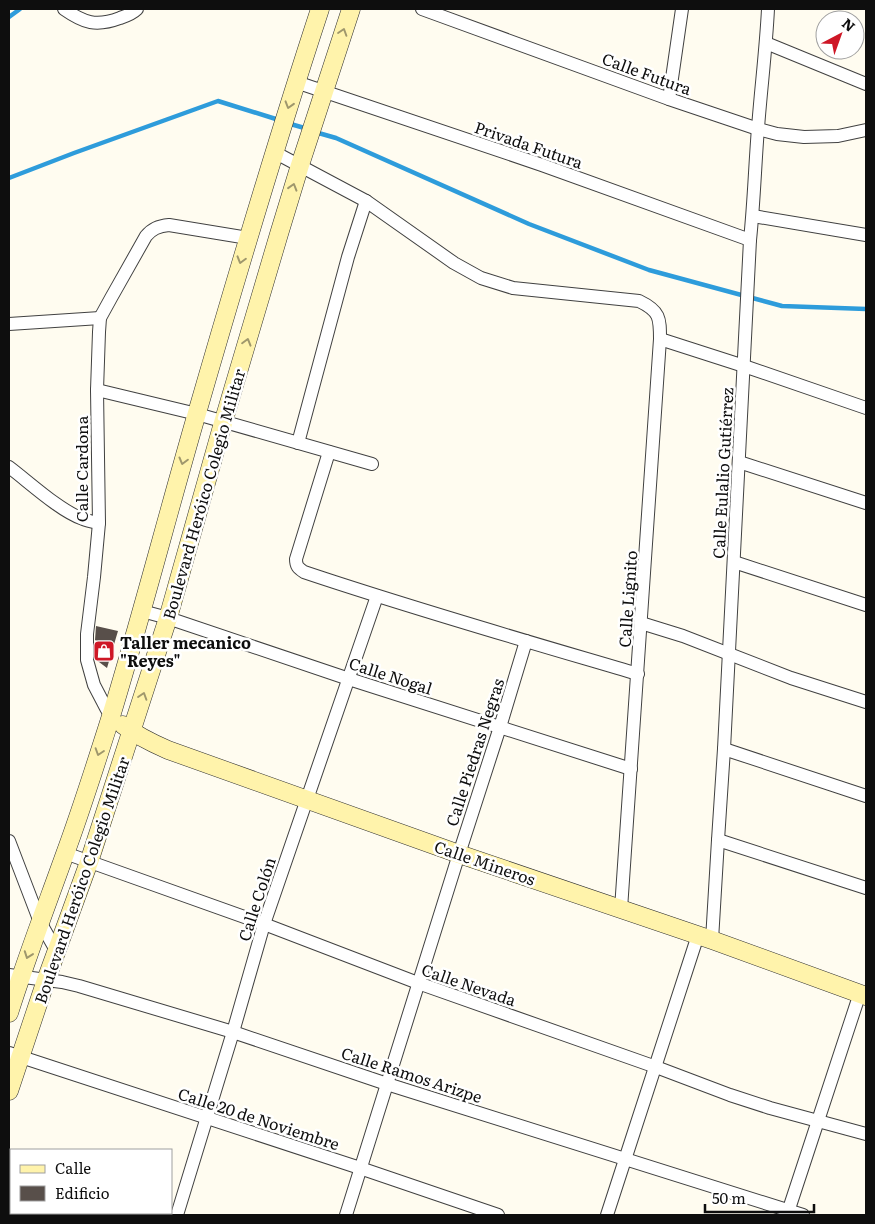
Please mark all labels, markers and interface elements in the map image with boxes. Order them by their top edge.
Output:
north arrow [815,10,865,60]
text: N [838,13,860,36]
one-way arrow [338,28,348,37]
street label: Calle Futura [599,46,695,100]
one-way arrow [284,100,294,109]
street label: Privada Futura [472,114,587,174]
one-way arrow [288,183,298,191]
one-way arrow [237,256,247,264]
one-way arrow [242,339,252,347]
street label: Boulevard Heróico Colegio Militar [156,365,250,622]
street label: Calle Eulalio Gutiérrez [706,386,738,559]
street label: Calle Cardona [69,415,93,522]
one-way arrow [179,457,189,465]
street label: Calle Lignito [612,550,642,648]
place label: Taller mecanico "Reyes" [120,630,251,672]
shop icon: Taller mecanico "Reyes" [92,639,116,663]
street label: Calle Nogal [346,650,436,700]
street label: Calle Piedras Negras [439,675,509,829]
one-way arrow [137,692,147,700]
one-way arrow [95,747,105,755]
street label: Boulevard Heróico Colegio Militar [27,753,135,1007]
street label: Calle Mineros [431,834,539,890]
street label: Calle Colón [231,854,281,944]
one-way arrow [24,950,34,958]
street label: Calle Nevada [419,957,520,1012]
street label: Calle Ramos Arizpe [338,1040,486,1108]
street label: Calle 20 de Noviembre [175,1081,343,1155]
legend [10,1149,172,1214]
text: Calle [55,1156,91,1179]
text: Edificio [55,1181,110,1204]
scale bar [705,1182,814,1214]
text: 50 m [712,1186,746,1209]

